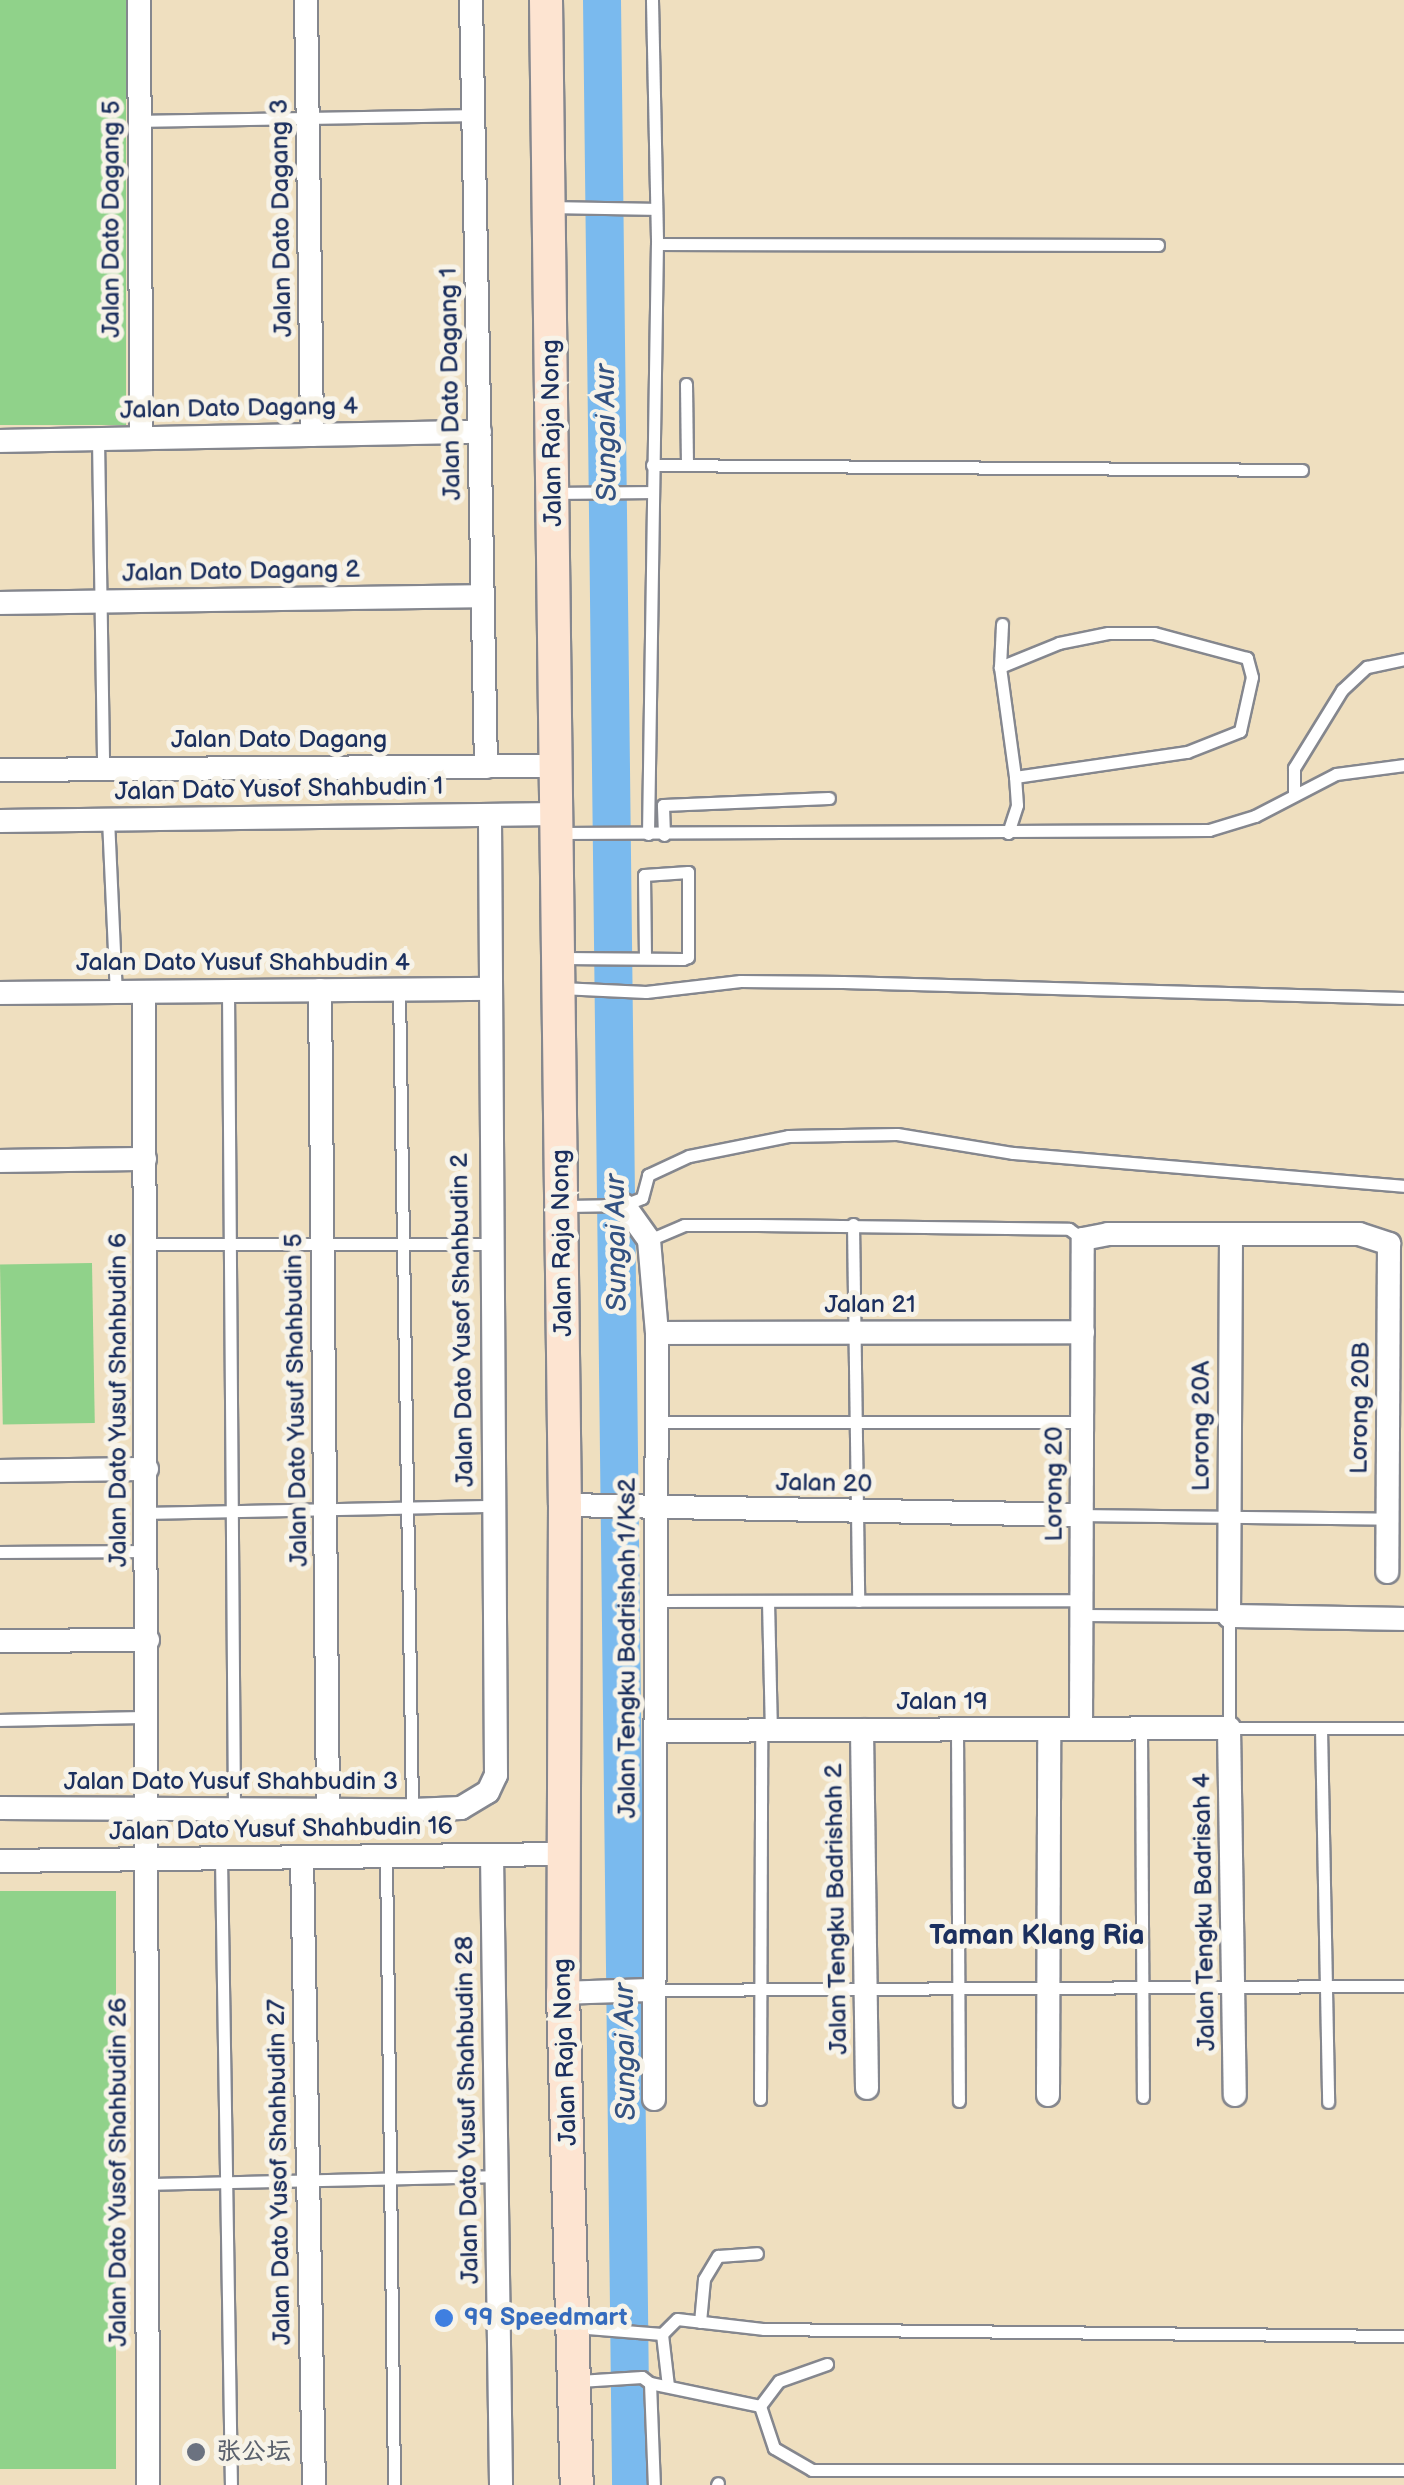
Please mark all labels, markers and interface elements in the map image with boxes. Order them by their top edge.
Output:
street label: Jalan Dato Dagang 3 [265,99,299,337]
street label: Jalan Dato Dagang 5 [97,100,127,338]
street label: Jalan Dato Dagang 1 [434,267,468,501]
street label: Jalan Raja Nong [536,339,570,527]
water label: Sungai Aur [589,364,625,502]
street label: Jalan Dato Dagang 4 [120,392,358,426]
street label: Jalan Dato Dagang 2 [122,555,360,589]
street label: Jalan Dato Dagang [171,725,387,755]
street label: Jalan Dato Yusof Shahbudin 1 [113,772,445,808]
street label: Jalan Dato Yusuf Shahbudin 4 [75,948,411,978]
street label: Jalan Raja Nong [546,1149,580,1337]
street label: Jalan Dato Yusof Shahbudin 2 [445,1152,481,1488]
water label: Sungai Aur [599,1174,635,1312]
street label: Jalan Dato Yusuf Shahbudin 6 [104,1232,134,1568]
street label: Jalan Dato Yusuf Shahbudin 5 [279,1232,315,1568]
street label: Jalan 21 [824,1290,916,1320]
street label: Lorong 20B [1345,1342,1377,1474]
street label: Lorong 20A [1187,1361,1217,1491]
street label: Lorong 20 [1040,1426,1070,1542]
street label: Jalan 20 [775,1468,873,1500]
street label: Jalan Tengku Badrishah 1/Ks2 [613,1477,643,1819]
street label: Jalan 19 [896,1687,988,1717]
street label: Jalan Tengku Badrishah 2 [819,1763,855,2055]
street label: Jalan Dato Yusuf Shahbudin 3 [63,1767,399,1797]
street label: Jalan Tengku Badrisah 4 [1188,1773,1222,2051]
street label: Jalan Dato Yusuf Shahbudin 16 [108,1812,454,1848]
district label: Taman Klang Ria [929,1919,1145,1953]
street label: Jalan Dato Yusuf Shahbudin 28 [450,1935,486,2285]
street label: Jalan Raja Nong [548,1958,584,2146]
water label: Sungai Aur [608,1983,644,2121]
street label: Jalan Dato Yusof Shahbudin 26 [104,1996,134,2348]
street label: Jalan Dato Yusof Shahbudin 27 [262,1998,298,2346]
place label: 99 Speedmart [464,2303,627,2333]
marker: 99 Speedmart [433,2307,455,2329]
place label: 张公坛 [216,2437,291,2467]
marker: 张公坛 [185,2441,207,2463]

